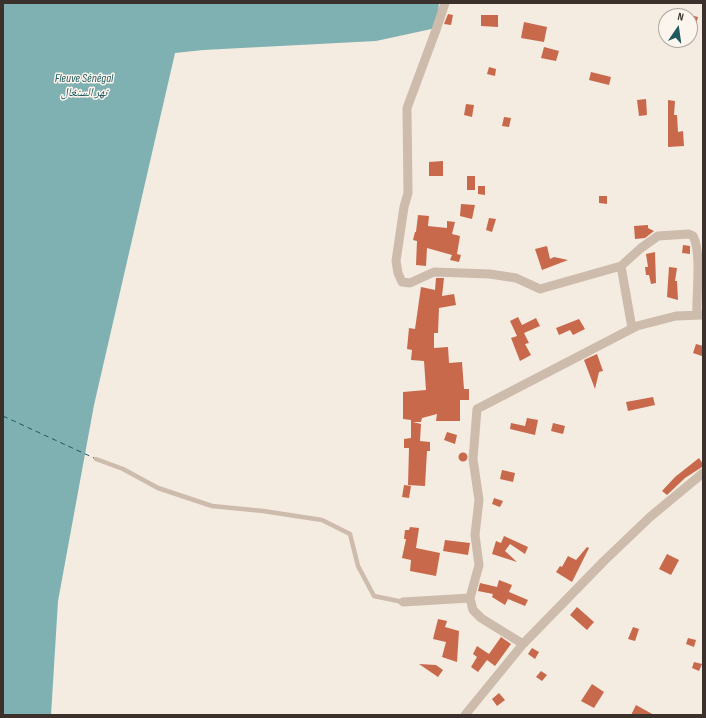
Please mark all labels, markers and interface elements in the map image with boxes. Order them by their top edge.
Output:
north arrow [658,8,698,48]
text: N [676,10,685,24]
water label: Fleuve Sénégal نهر السنغال [55,72,113,100]

